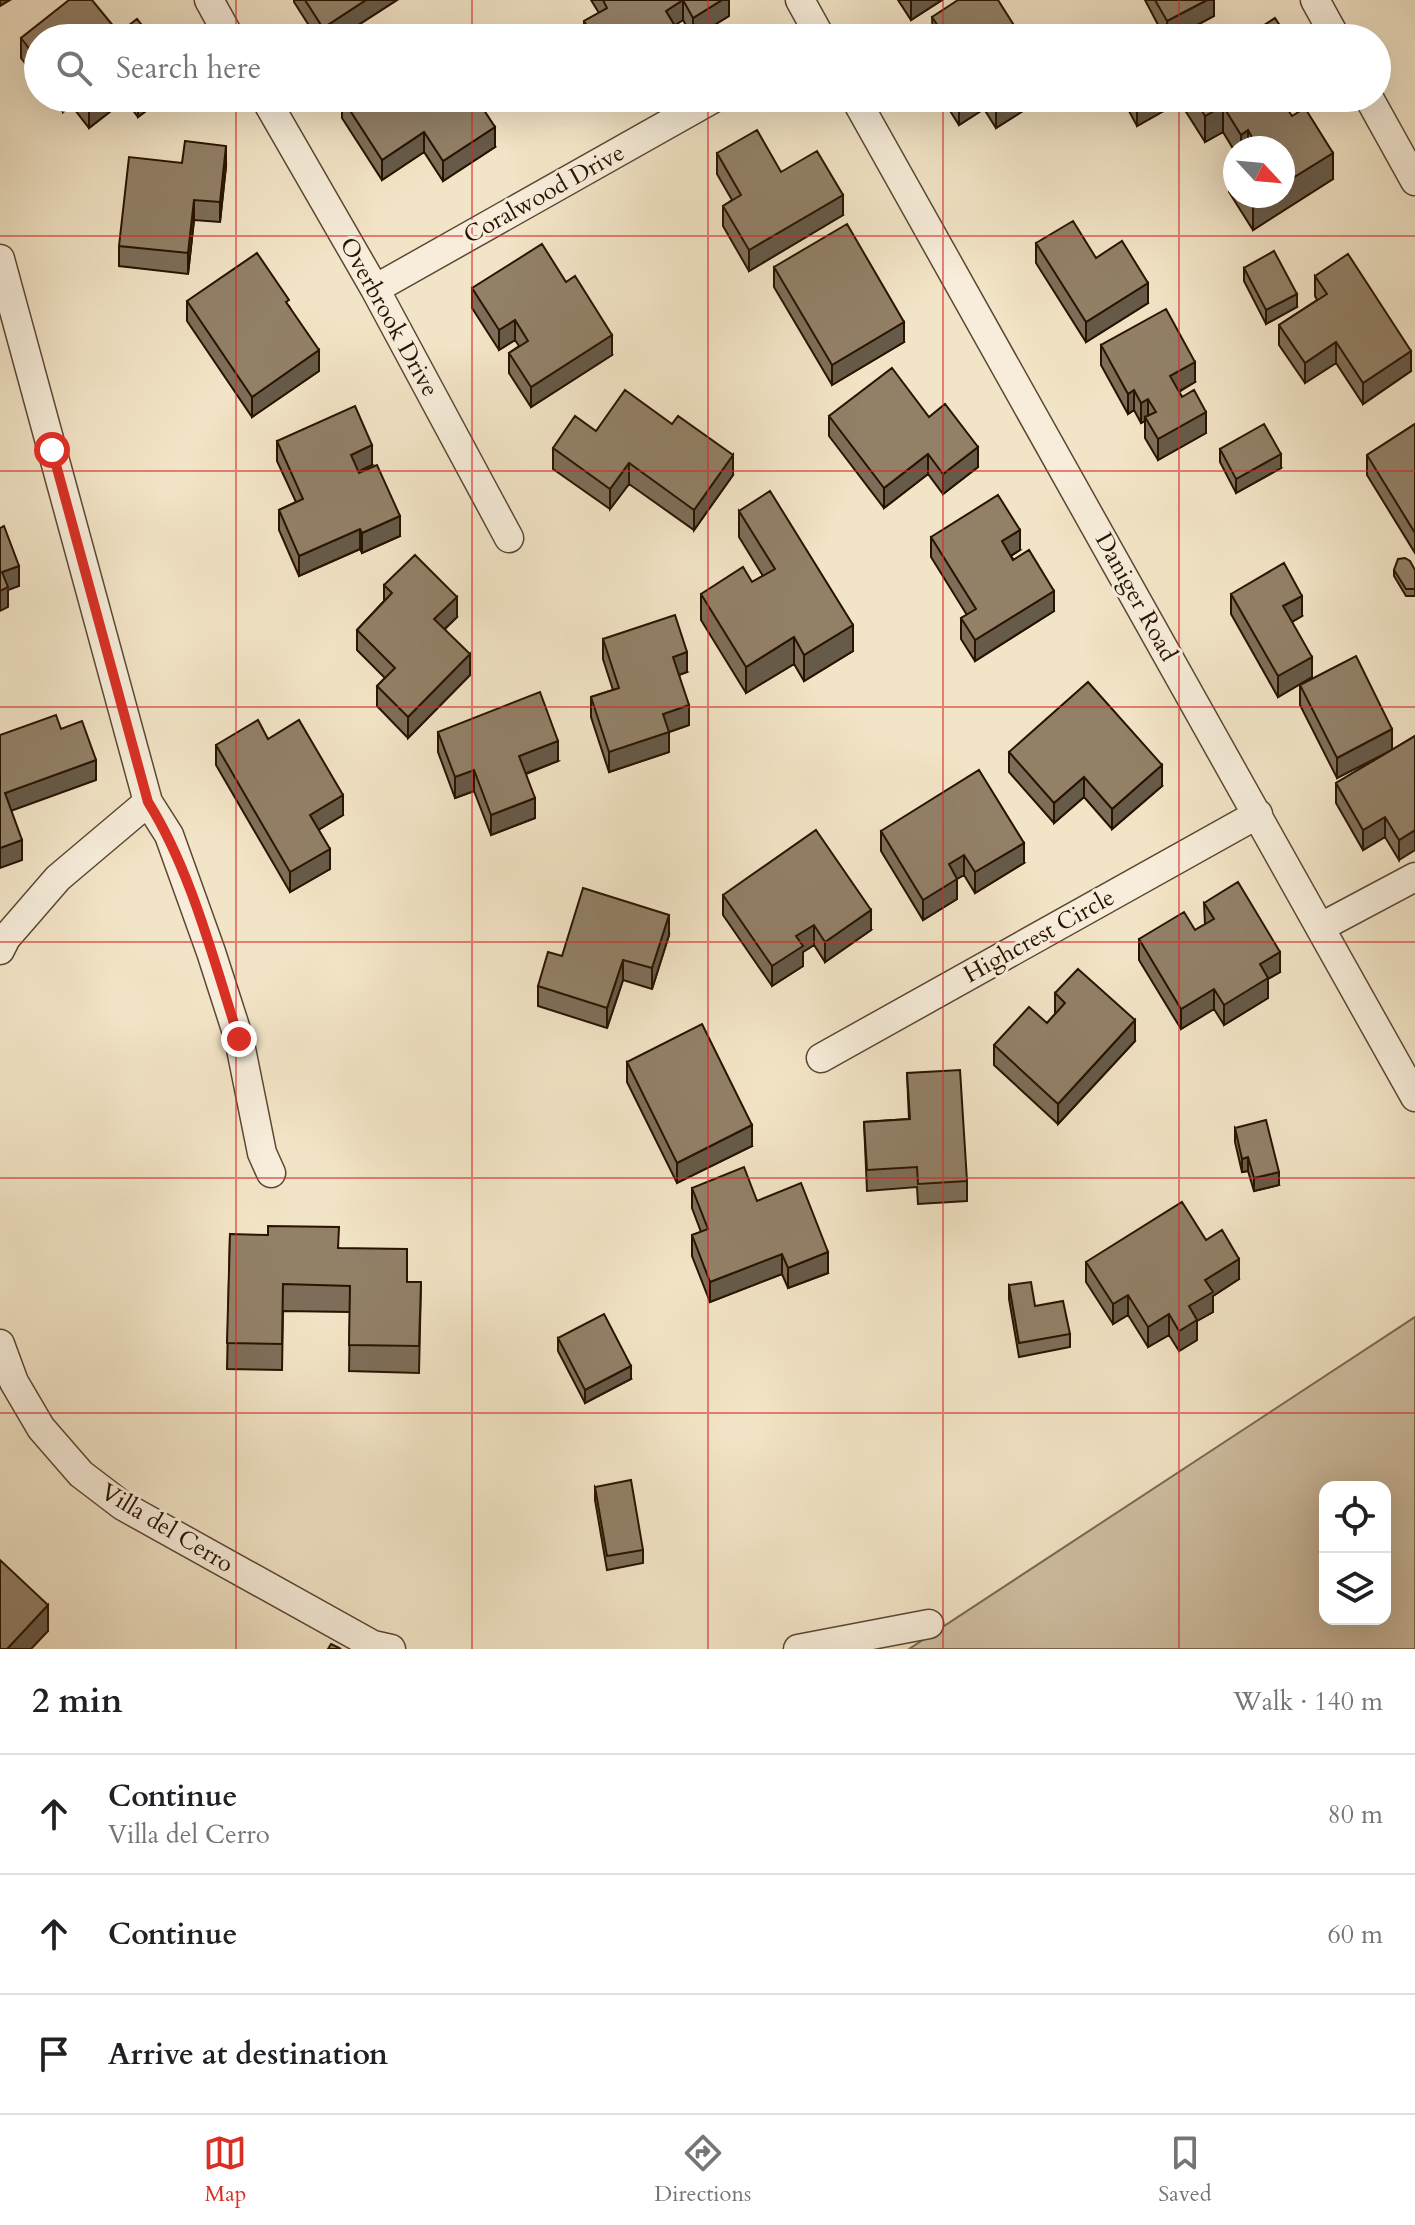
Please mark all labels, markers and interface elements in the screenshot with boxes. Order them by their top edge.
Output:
search box [24,24,1391,112]
icon: search [52,46,96,90]
text: Search here [116,48,261,89]
street label: Coralwood Drive [458,136,630,252]
north arrow [1223,136,1295,208]
street label: Overbrook Drive [332,231,446,403]
route start [34,432,70,468]
street label: Daniger Road [1087,527,1185,668]
street label: Highcrest Circle [958,881,1120,991]
route end [221,1021,257,1057]
street label: Villa del Cerro [94,1475,240,1581]
map controls [1319,1481,1391,1625]
button: locate [1319,1481,1391,1553]
button: layers [1319,1553,1391,1625]
text: 2 min [32,1678,123,1724]
text: Walk · 140 m [1233,1684,1383,1719]
text: Continue [108,1776,237,1817]
icon: ahead [32,1792,76,1836]
text: 80 m [1327,1797,1383,1832]
text: Villa del Cerro [108,1817,270,1852]
icon: ahead [32,1912,76,1956]
text: Continue [108,1914,237,1955]
text: 60 m [1327,1917,1383,1952]
icon: arrive [32,2032,76,2076]
text: Arrive at destination [108,2034,388,2075]
tab: Map [203,2131,247,2209]
tab: Directions [654,2131,751,2209]
tab: Saved [1158,2131,1212,2209]

